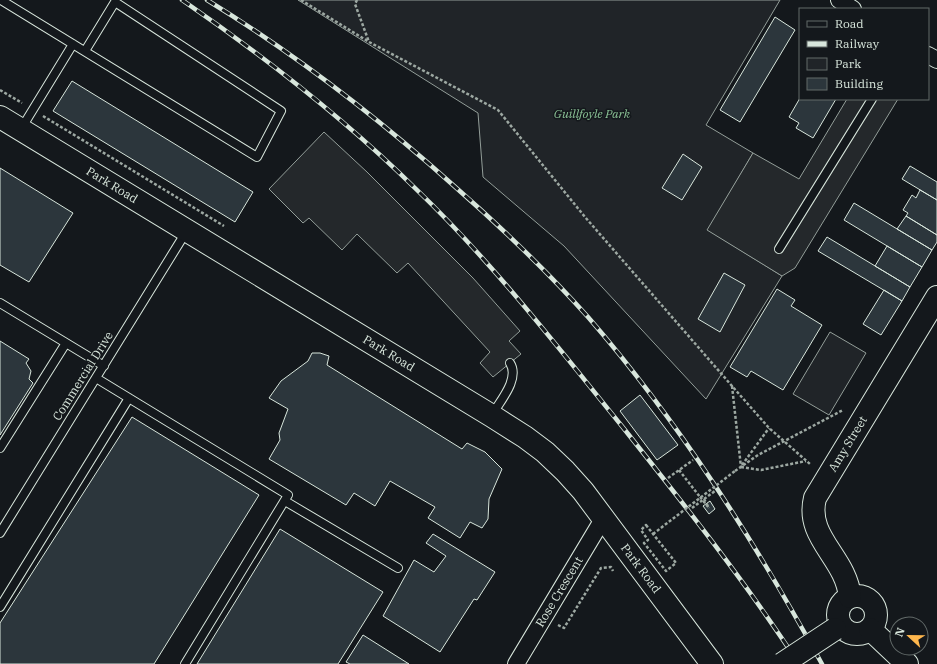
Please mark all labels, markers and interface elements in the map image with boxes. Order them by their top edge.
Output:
legend [799,8,929,100]
text: Road [835,16,864,31]
text: Railway [835,36,880,51]
text: Park [835,56,861,71]
text: Building [835,76,883,91]
park label: Guillfoyle Park [554,106,631,121]
street label: Park Road [84,163,141,206]
street label: Commercial Drive [49,328,116,423]
street label: Park Road [361,331,418,374]
street label: Amy Street [825,413,870,474]
street label: Park Road [618,541,664,596]
street label: Rose Crescent [532,554,586,630]
north arrow [889,616,929,656]
text: N [892,625,908,639]

